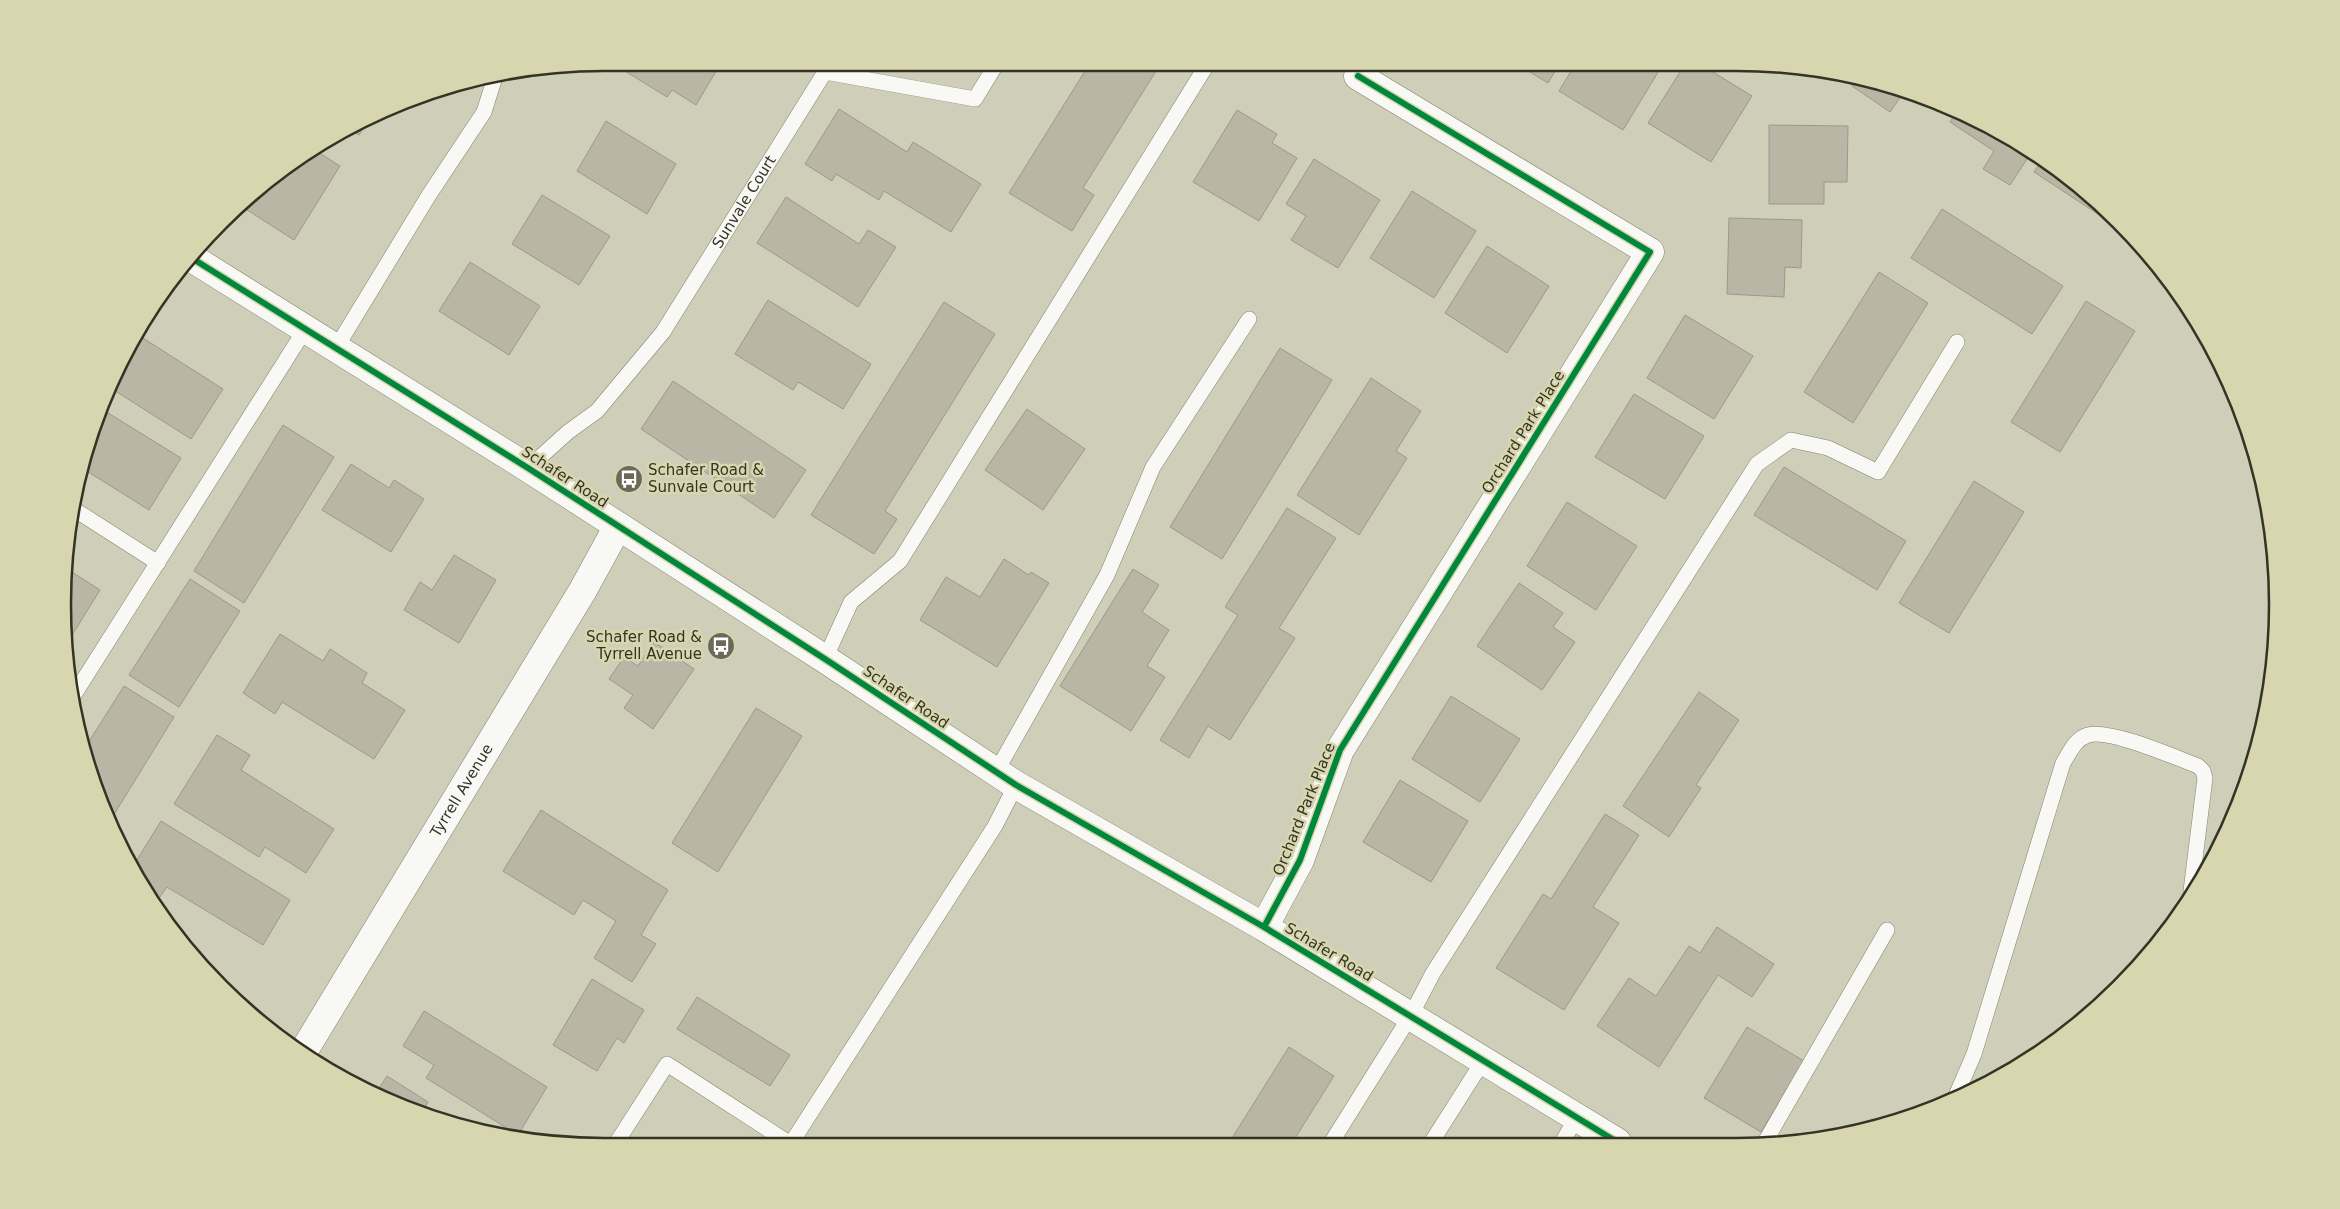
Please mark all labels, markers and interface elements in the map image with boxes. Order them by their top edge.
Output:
street label: Sunvale Court [708,152,780,252]
street label: Orchard Park Place [1478,367,1568,497]
street label: Schafer Road [518,442,612,512]
place label: Schafer Road & Sunvale Court [648,461,764,496]
bus stop icon: Schafer Road & Sunvale Court [614,464,644,494]
place label: Schafer Road & Tyrrell Avenue [586,628,702,663]
bus stop icon: Schafer Road & Tyrrell Avenue [706,631,736,661]
street label: Schafer Road [860,662,952,732]
street label: Orchard Park Place [1269,740,1339,878]
street label: Tyrrell Avenue [426,741,497,841]
street label: Schafer Road [1282,919,1376,985]

